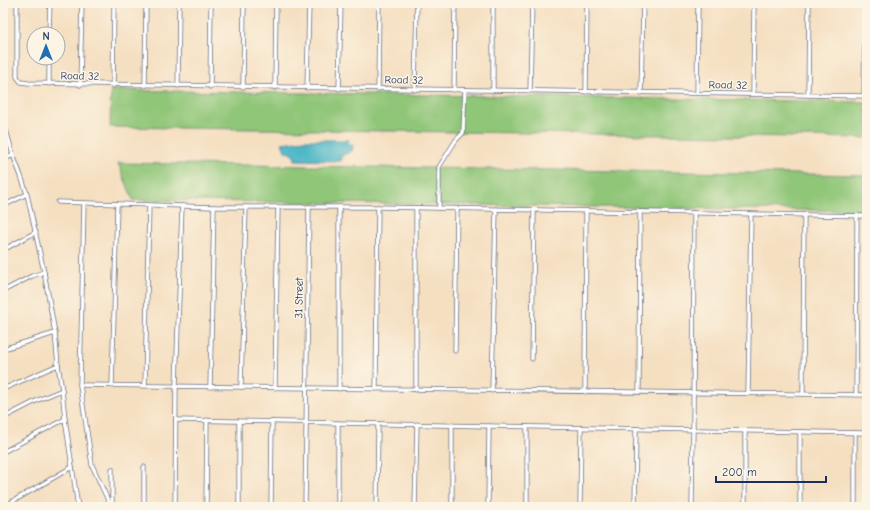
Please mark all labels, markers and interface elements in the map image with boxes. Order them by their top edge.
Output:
north arrow [26,26,66,66]
text: N [42,30,50,43]
street label: Road 32 [61,69,100,83]
street label: Road 32 [385,73,424,87]
street label: Road 32 [709,78,748,92]
street label: 31 Street [292,276,306,319]
scale bar [716,458,826,484]
text: 200 m [722,465,757,479]

